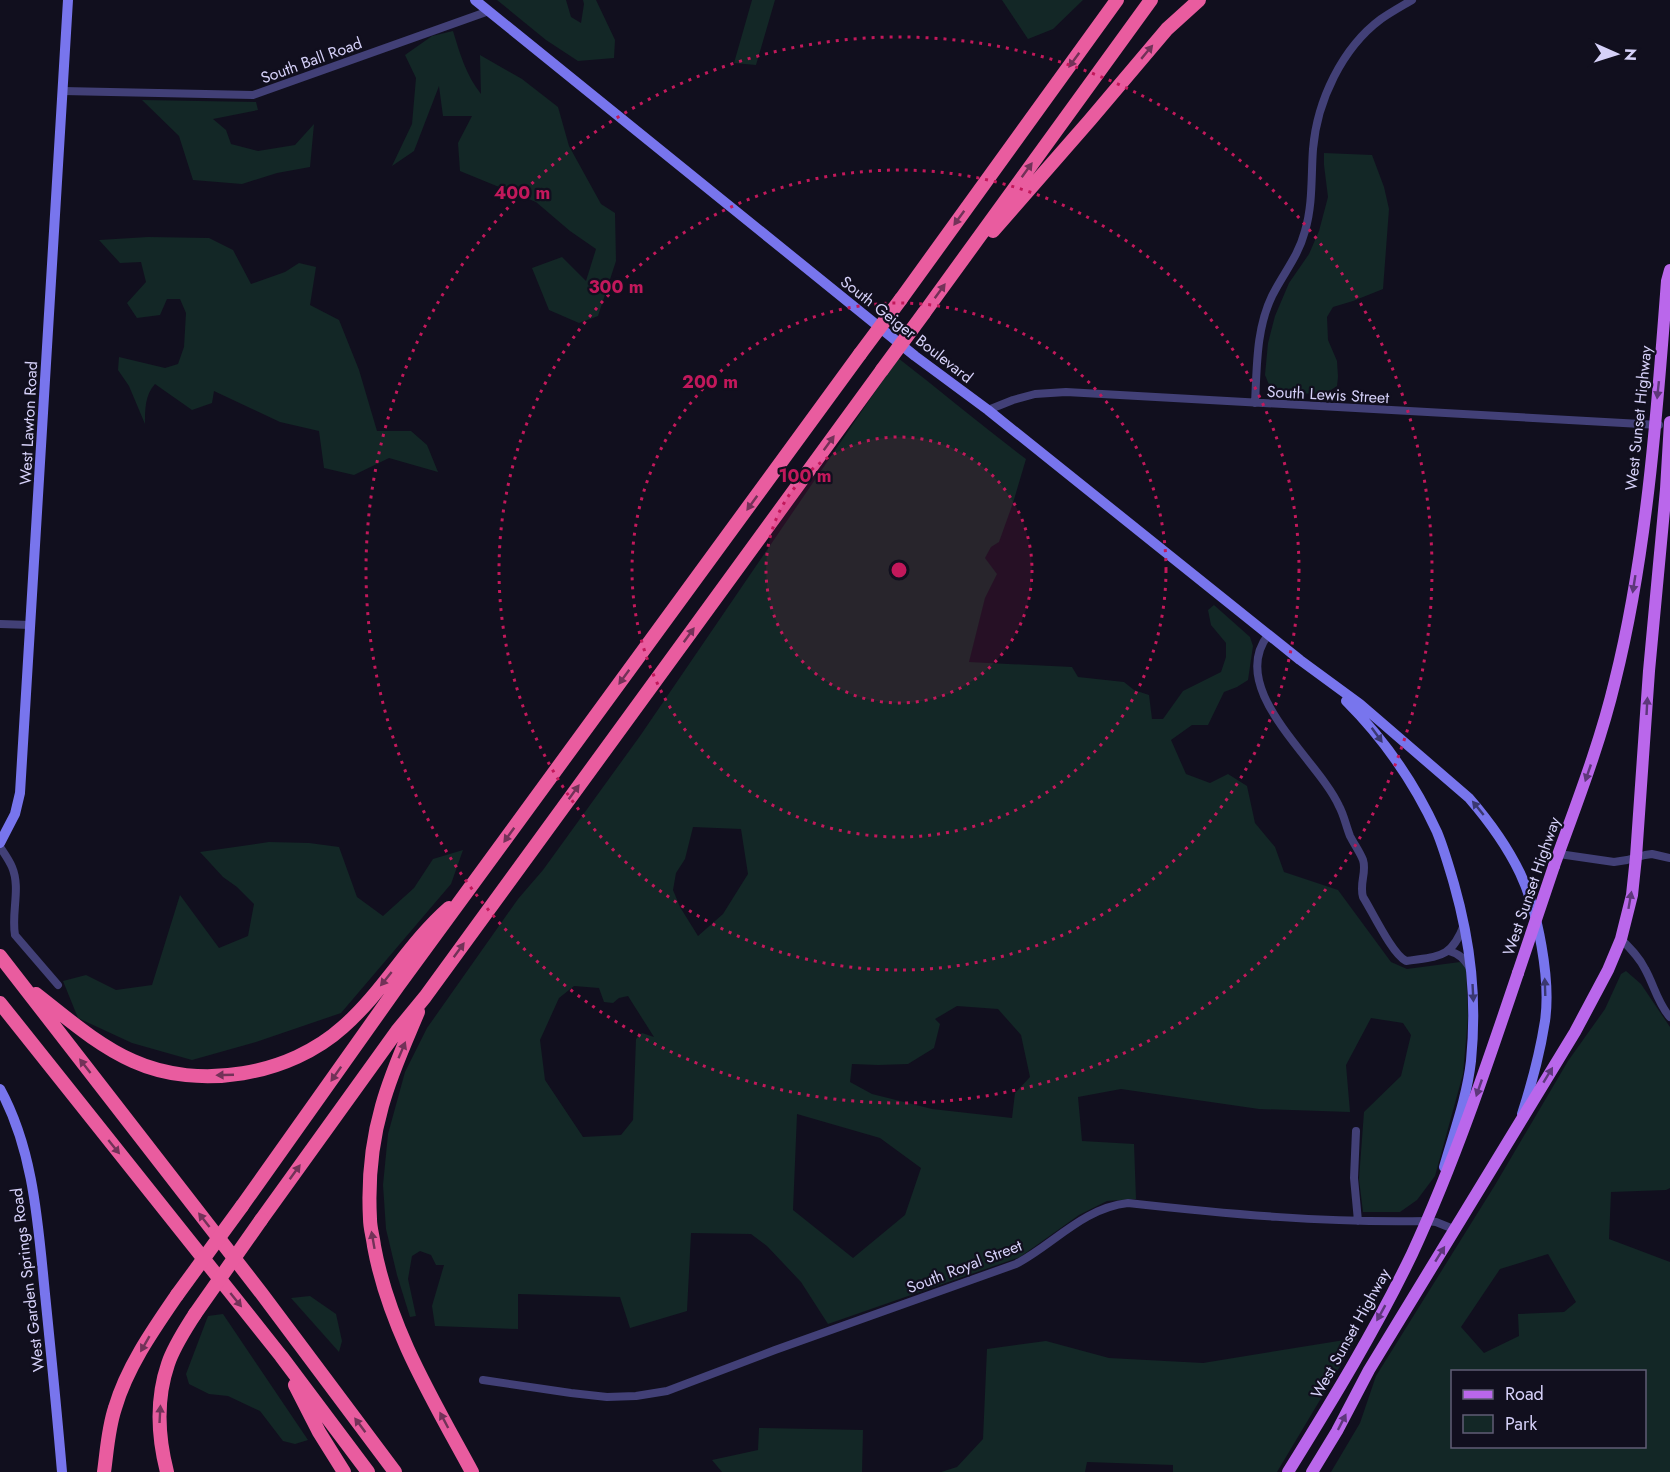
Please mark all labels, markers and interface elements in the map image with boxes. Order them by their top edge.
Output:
north arrow [1586,24,1646,84]
street label: South Ball Road [257,31,365,89]
one-way arrow [1141,44,1154,60]
text: N [1619,48,1642,62]
one-way arrow [1068,53,1080,68]
one-way arrow [1021,163,1033,179]
text: 400 m [494,180,550,206]
one-way arrow [953,210,965,226]
street label: South Geiger Boulevard [836,270,978,388]
text: 300 m [588,274,644,300]
one-way arrow [934,283,946,299]
street label: West Sunset Highway [1619,344,1658,492]
street label: West Lawton Road [14,361,43,485]
text: 200 m [682,369,738,395]
street label: South Lewis Street [1266,380,1390,409]
one-way arrow [1653,381,1663,400]
one-way arrow [823,436,835,452]
text: 100 m [778,463,832,489]
one-way arrow [745,495,758,511]
centre of rings [889,560,909,580]
one-way arrow [1629,575,1638,594]
one-way arrow [683,627,695,643]
one-way arrow [618,669,630,685]
one-way arrow [1642,696,1651,715]
one-way arrow [1371,728,1383,743]
one-way arrow [1582,764,1592,782]
one-way arrow [568,785,580,800]
one-way arrow [1471,800,1484,816]
street label: West Sunset Highway [1497,813,1566,959]
one-way arrow [503,826,515,842]
one-way arrow [1626,890,1635,909]
one-way arrow [453,942,465,957]
one-way arrow [380,971,393,986]
one-way arrow [1541,977,1550,996]
one-way arrow [1469,983,1478,1002]
one-way arrow [398,1041,407,1059]
one-way arrow [79,1058,91,1073]
one-way arrow [331,1066,342,1082]
one-way arrow [1543,1067,1554,1083]
one-way arrow [215,1070,234,1080]
one-way arrow [1474,1079,1484,1097]
one-way arrow [108,1140,120,1155]
one-way arrow [289,1165,301,1181]
street label: West Garden Springs Road [5,1187,50,1373]
one-way arrow [198,1212,211,1228]
one-way arrow [368,1230,377,1249]
street label: South Royal Street [903,1234,1025,1299]
one-way arrow [1435,1245,1446,1262]
street label: West Sunset Highway [1305,1263,1396,1402]
one-way arrow [229,1292,242,1308]
one-way arrow [1376,1305,1386,1322]
one-way arrow [140,1336,150,1353]
legend [1451,1370,1646,1448]
text: Road [1505,1381,1544,1407]
one-way arrow [156,1405,165,1424]
text: Park [1505,1411,1537,1437]
one-way arrow [439,1412,449,1429]
one-way arrow [1337,1413,1346,1430]
one-way arrow [355,1418,367,1433]

